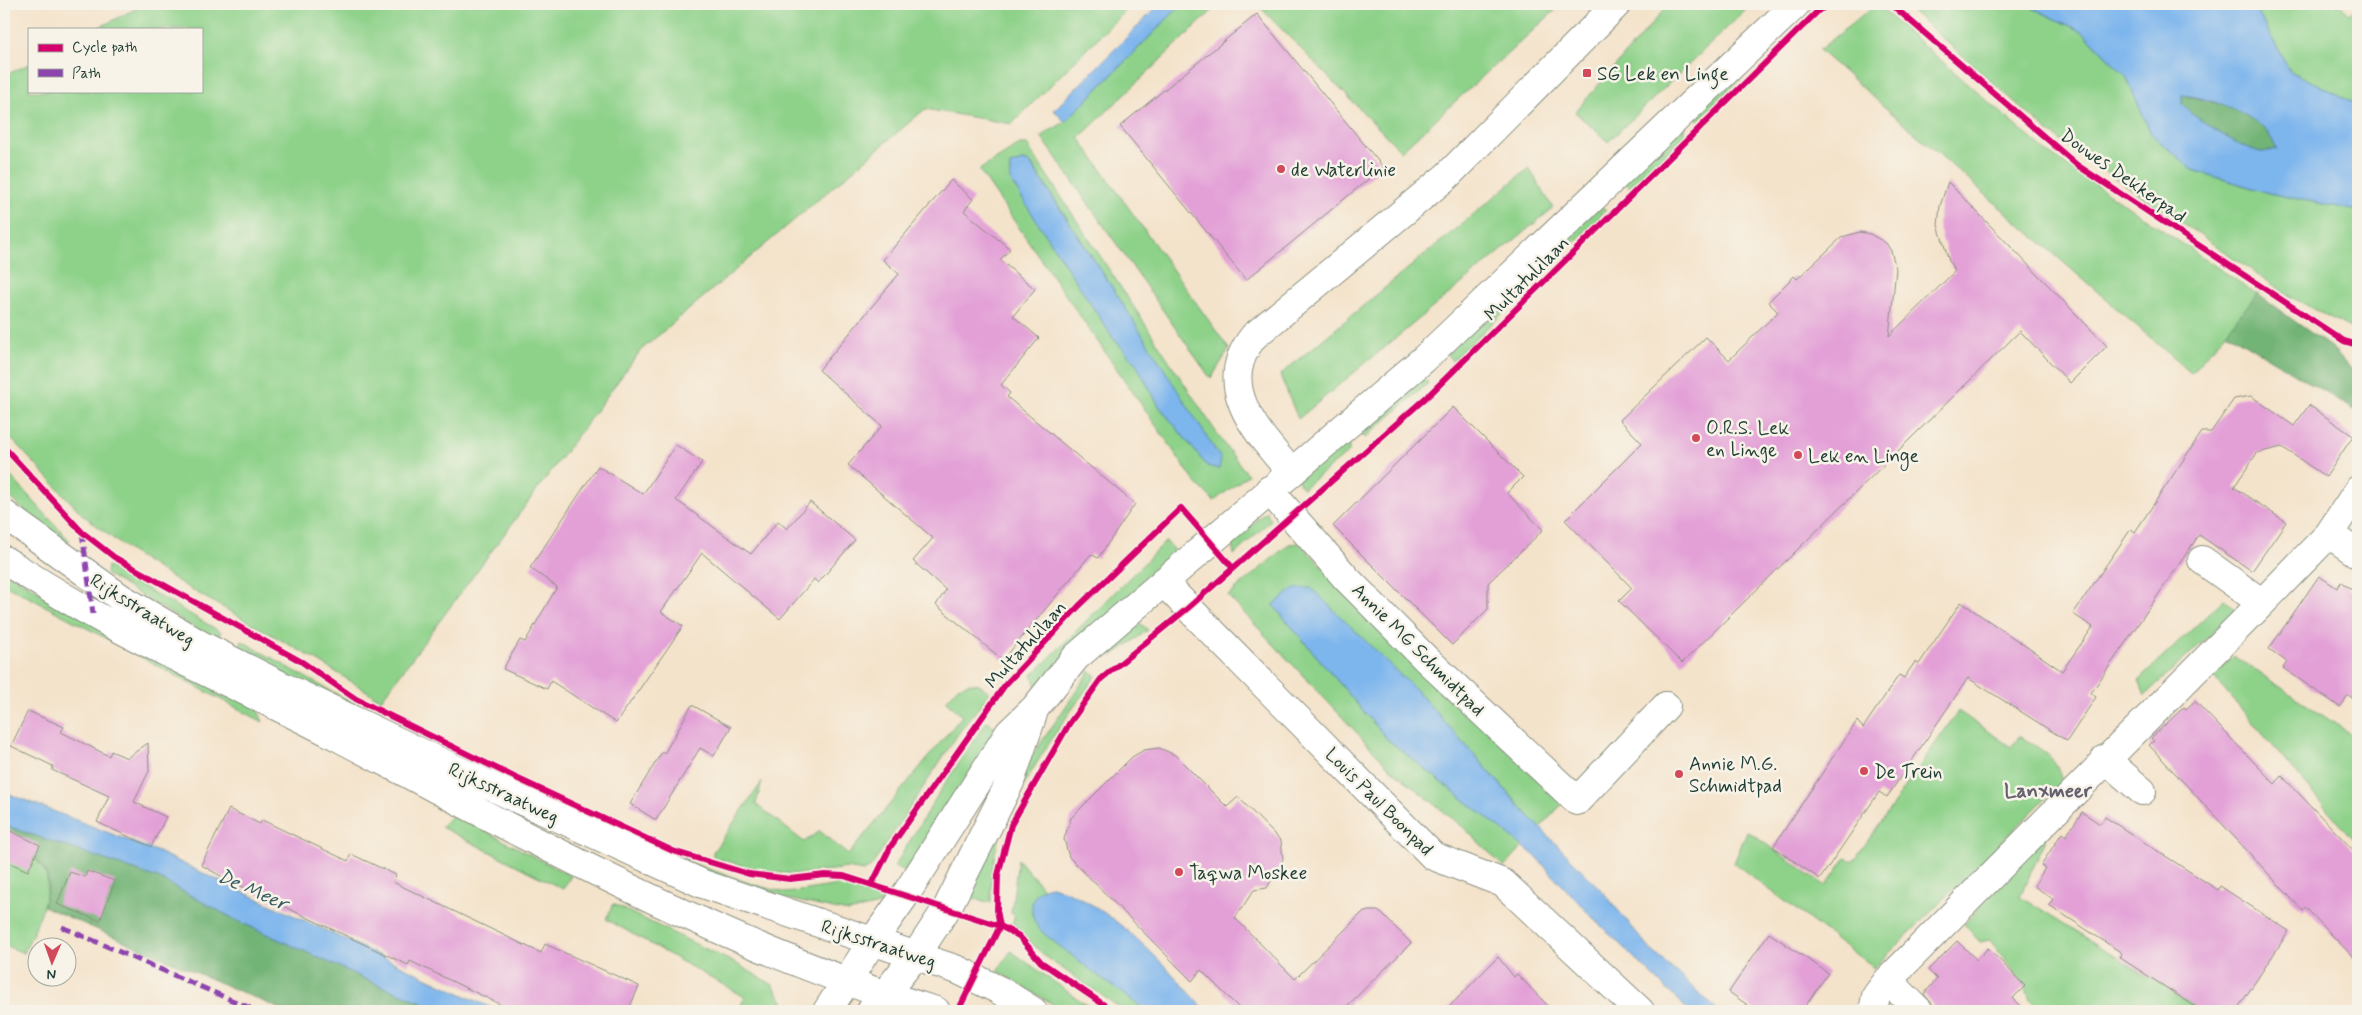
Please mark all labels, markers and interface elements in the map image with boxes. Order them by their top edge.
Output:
legend [28,28,202,92]
text: Cycle path [72,38,137,58]
place label: SG Lek en Linge [1597,62,1729,90]
text: Path [72,64,101,84]
marker: SG Lek en Linge [1581,67,1593,79]
street label: Douwes Dekkerpad [2055,123,2191,229]
place label: de Waterlinie [1291,158,1396,183]
marker: de Waterlinie [1275,163,1287,175]
street label: Multatulilaan [1479,231,1575,327]
place label: O.R.S. Lek en Linge [1706,416,1789,464]
marker: O.R.S. Lek en Linge [1690,432,1702,444]
place label: Lek en Linge [1808,444,1919,471]
marker: Lek en Linge [1792,449,1804,461]
street label: Rijksstraatweg [84,568,199,653]
street label: Annie MG Schmidtpad [1346,578,1490,722]
street label: Multatulilaan [980,595,1072,695]
street label: Louis Paul Boonpad [1319,742,1439,862]
place label: Annie M.G. Schmidtpad [1689,752,1782,799]
street label: Rijksstraatweg [444,757,563,831]
place label: De Trein [1874,760,1942,785]
marker: De Trein [1858,765,1870,777]
marker: Annie M.G. Schmidtpad [1673,768,1685,780]
district label: Lanxmeer [2004,778,2092,805]
place label: Taqwa Moskee [1189,861,1307,886]
water label: De Meer [213,863,294,919]
marker: Taqwa Moskee [1173,866,1185,878]
street label: Rijksstraatweg [818,914,939,976]
north arrow [28,938,78,988]
text: N [47,965,57,983]

